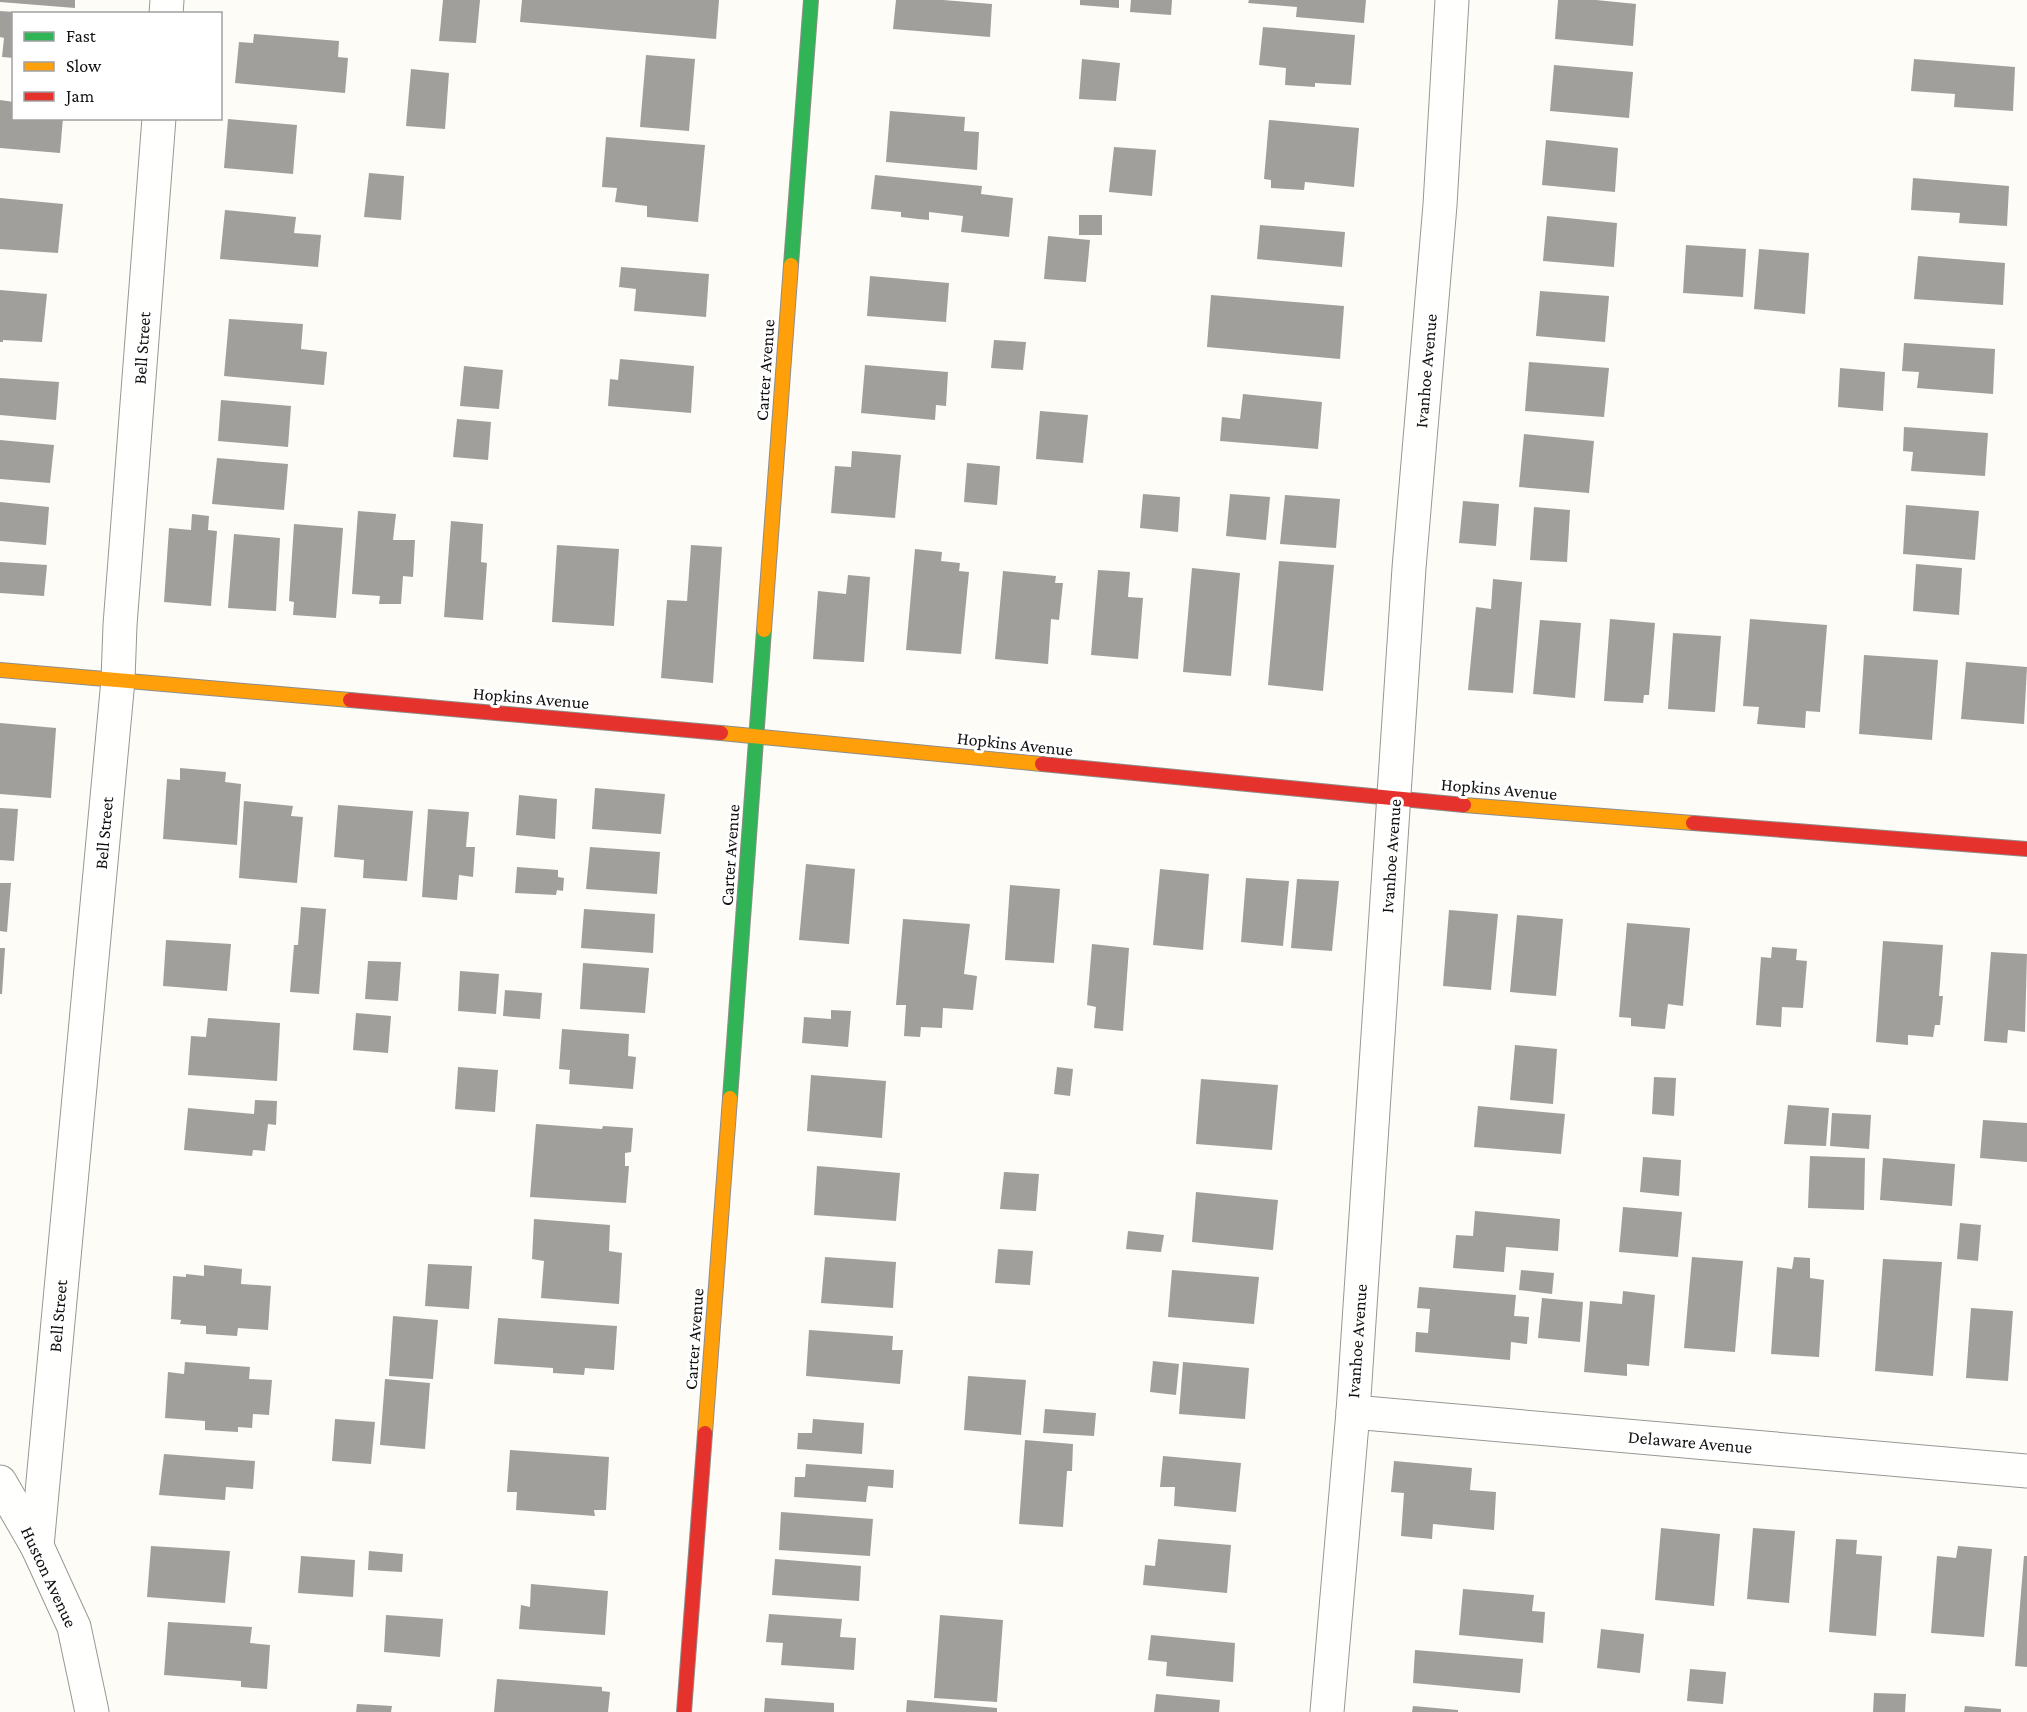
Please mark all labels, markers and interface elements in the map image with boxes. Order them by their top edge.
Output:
legend [12,12,222,120]
text: Fast [66,26,97,46]
text: Slow [66,56,102,76]
text: Jam [64,86,95,106]
street label: Bell Street [129,310,155,385]
street label: Ivanhoe Avenue [1411,313,1441,429]
street label: Carter Avenue [751,318,779,421]
street label: Hopkins Avenue [472,683,590,713]
street label: Hopkins Avenue [956,728,1074,760]
street label: Hopkins Avenue [1440,774,1558,804]
street label: Bell Street [91,795,117,870]
street label: Ivanhoe Avenue [1377,798,1405,914]
street label: Carter Avenue [716,803,744,906]
street label: Bell Street [45,1278,71,1353]
street label: Ivanhoe Avenue [1343,1283,1371,1399]
street label: Carter Avenue [680,1287,708,1390]
street label: Delaware Avenue [1627,1427,1753,1457]
street label: Huston Avenue [17,1523,81,1631]

